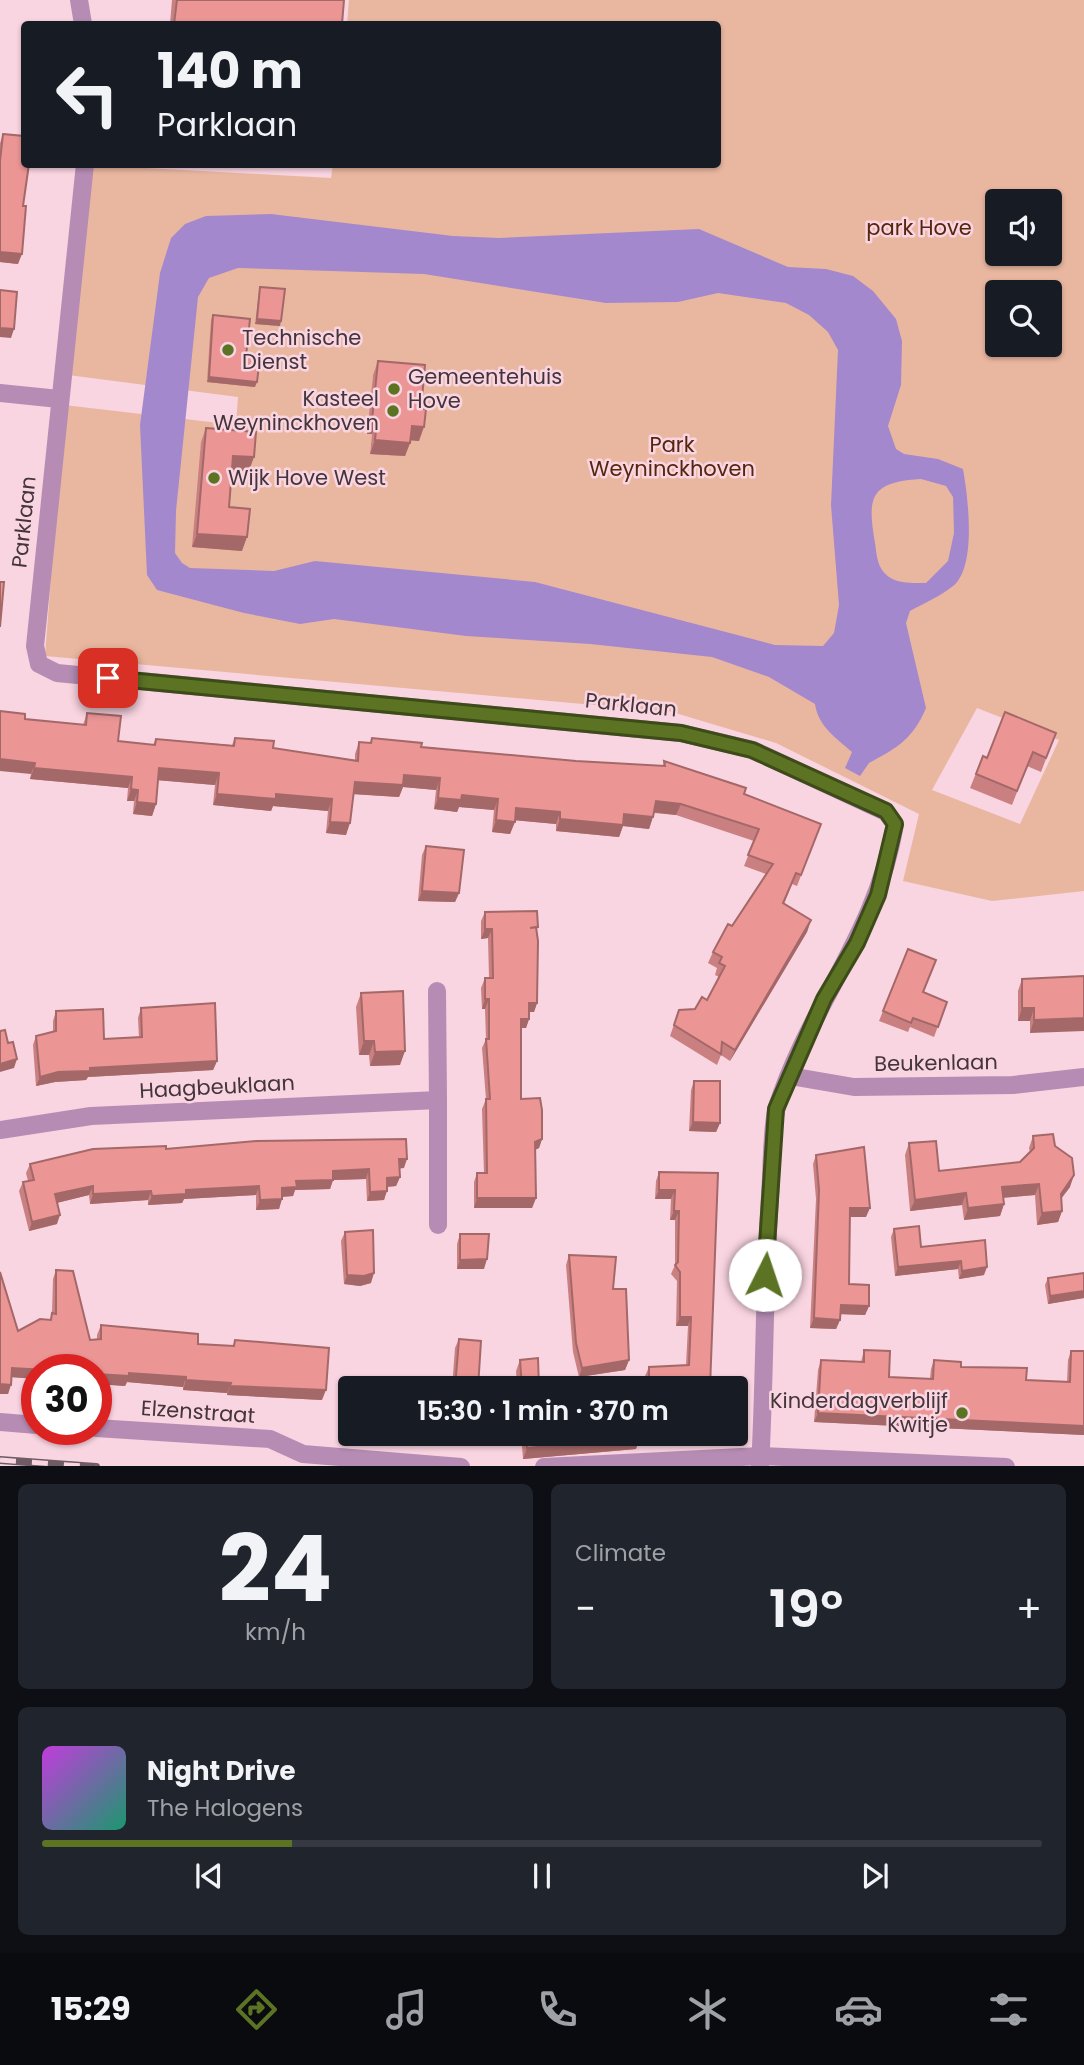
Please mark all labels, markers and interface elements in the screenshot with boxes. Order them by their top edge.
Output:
text: 140 m [157,37,303,105]
icon: left [42,49,133,140]
text: Parklaan [157,102,297,147]
map controls [985,189,1062,357]
button: sound [985,189,1062,266]
park label: park Hove [866,213,972,242]
button: search [985,280,1062,357]
place label: Technische Dienst [242,323,361,376]
marker: Technische Dienst [220,342,236,358]
place label: Gemeentehuis Hove [408,362,562,415]
marker: Gemeentehuis Hove [386,381,402,397]
place label: Kasteel Weyninckhoven [213,384,379,437]
marker: Kasteel Weyninckhoven [385,403,401,419]
park label: Park Weyninckhoven [589,430,755,483]
place label: Wijk Hove West [228,463,386,492]
marker: Wijk Hove West [206,470,222,486]
street label: Parklaan [4,475,43,569]
pin [78,648,138,708]
icon: arrive [89,659,127,697]
street label: Parklaan [584,685,678,724]
street label: Beukenlaan [874,1047,998,1078]
street label: Haagbeuklaan [139,1068,295,1105]
position arrow [728,1238,802,1312]
speed limit sign: 30 [21,1354,112,1445]
place label: Kinderdagverblijf Kwitje [770,1386,948,1439]
street label: Elzenstraat [140,1393,256,1430]
text: 15:30 · 1 min · 370 m [417,1393,669,1429]
marker: Kinderdagverblijf Kwitje [954,1405,970,1421]
text: 24 [219,1505,332,1633]
text: Climate [575,1537,666,1569]
text: 19° [769,1572,843,1645]
text: − [575,1582,596,1635]
text: + [1016,1582,1042,1635]
text: km/h [245,1616,306,1648]
text: Night Drive [147,1753,295,1789]
text: The Halogens [147,1792,303,1824]
icon: previous [190,1857,228,1895]
icon: pause [523,1857,561,1895]
icon: next [856,1857,894,1895]
icon: directions [232,1985,281,2034]
icon: music [382,1985,431,2034]
icon: phone [533,1985,582,2034]
icon: climate [683,1985,732,2034]
icon: car [834,1985,883,2034]
icon: filters [984,1985,1033,2034]
text: 15:29 [51,1986,131,2031]

